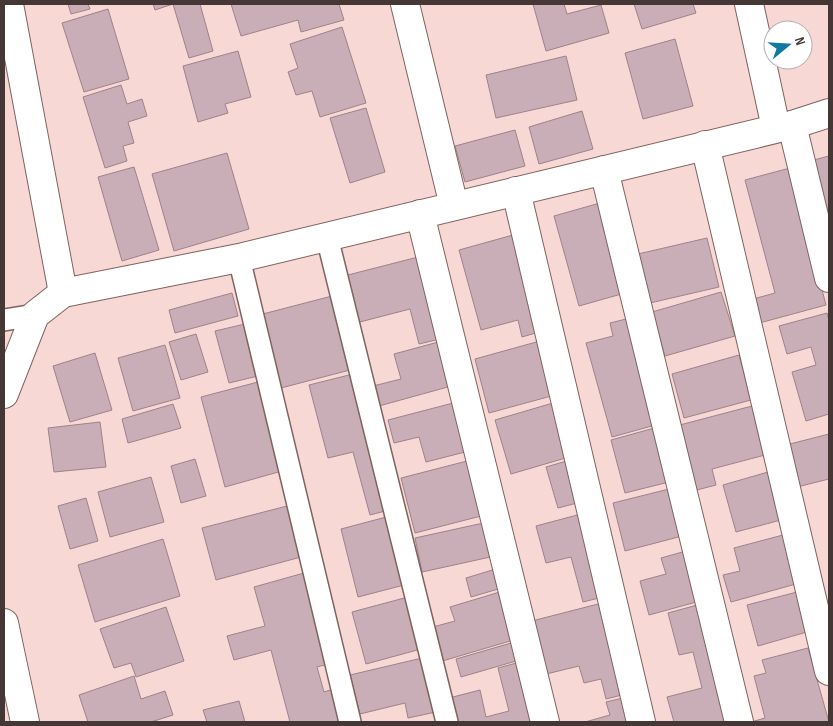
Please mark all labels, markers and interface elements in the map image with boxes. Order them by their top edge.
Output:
north arrow [763,20,813,70]
text: N [791,35,809,47]

